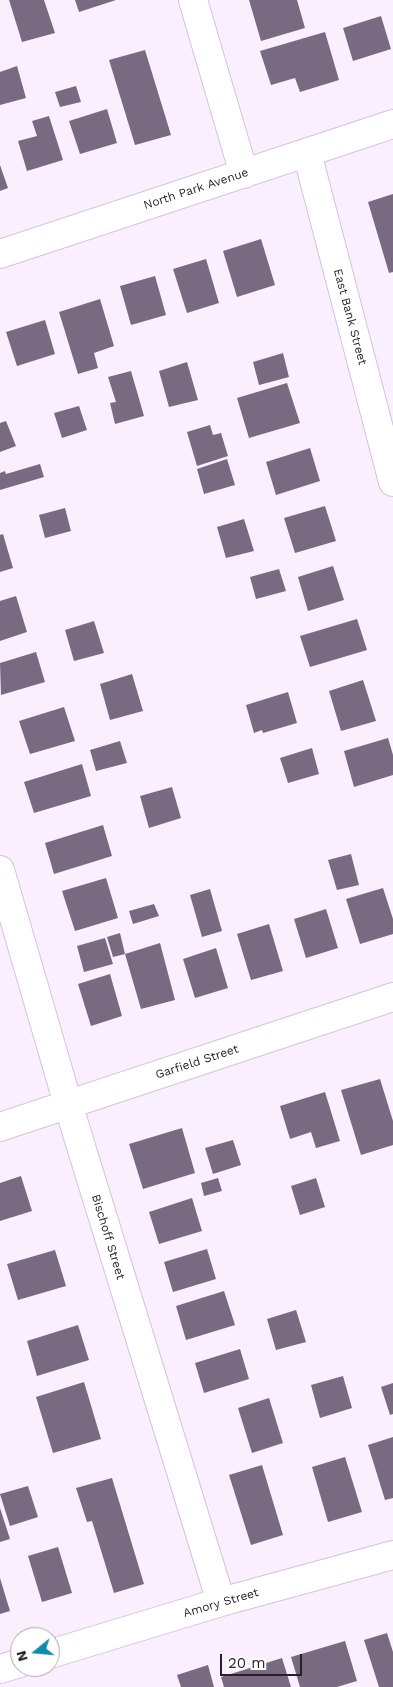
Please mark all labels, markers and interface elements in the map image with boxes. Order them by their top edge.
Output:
street label: North Park Avenue [142,165,250,213]
street label: East Bank Street [330,267,370,367]
street label: Garfield Street [154,1042,240,1082]
street label: Bischoff Street [88,1193,128,1281]
street label: Amory Street [182,1585,260,1621]
north arrow [10,1627,60,1677]
scale bar [223,1644,306,1676]
text: N [12,1649,31,1663]
text: 20 m [228,1654,266,1672]

